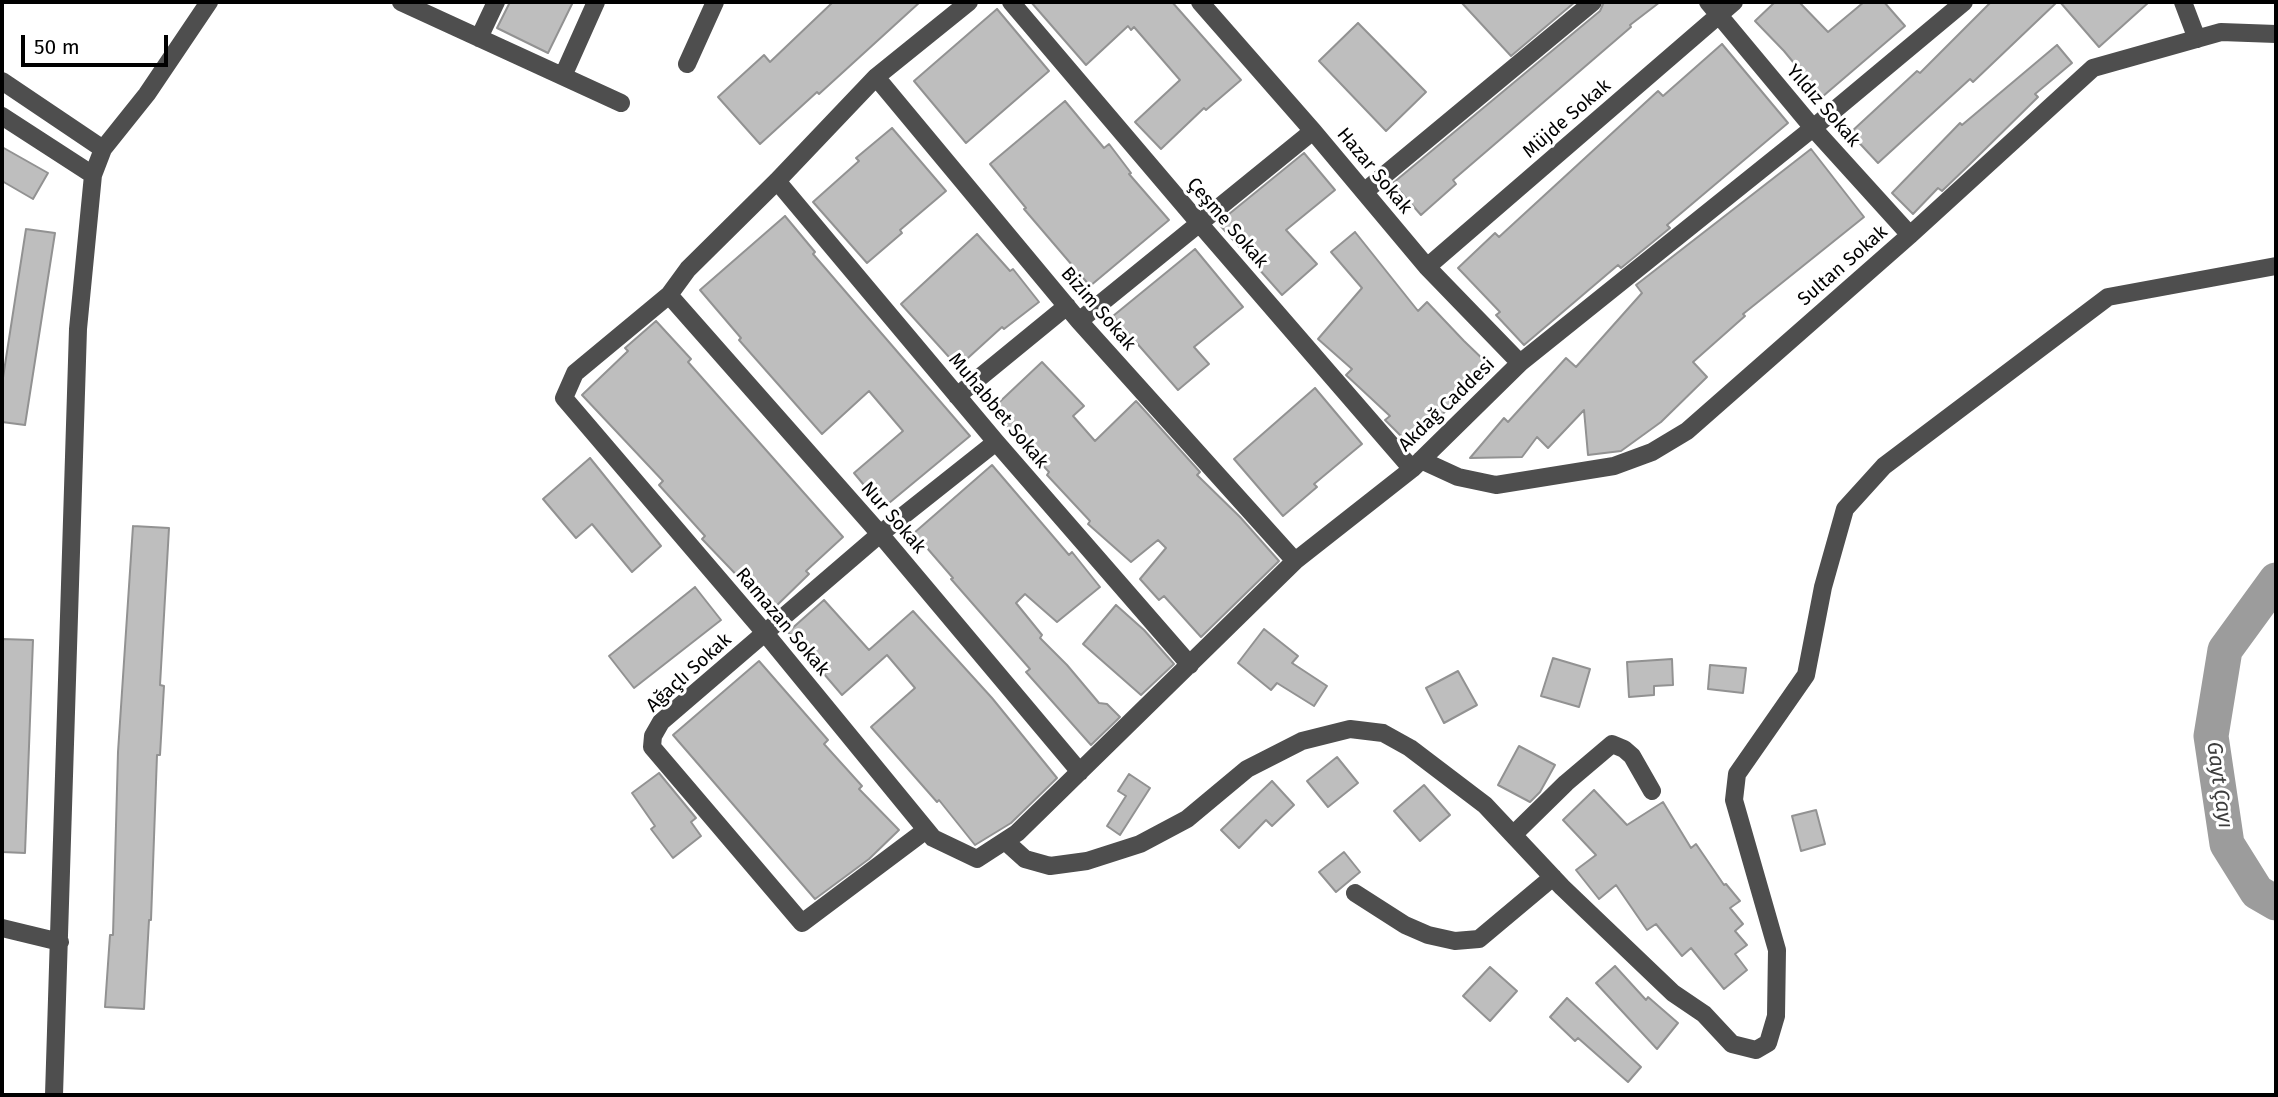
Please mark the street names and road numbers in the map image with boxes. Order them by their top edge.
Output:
street label: Yıldız Sokak [1781,60,1865,152]
street label: Müjde Sokak [1518,75,1616,163]
street label: Hazar Sokak [1332,123,1416,219]
street label: Çeşme Sokak [1182,173,1272,273]
street label: Sultan Sokak [1794,221,1892,311]
street label: Bizim Sokak [1056,263,1140,355]
street label: Muhabbet Sokak [943,349,1053,473]
street label: Akdağ Caddesi [1394,353,1500,457]
street label: Nur Sokak [856,478,930,558]
street label: Ramazan Sokak [730,563,834,681]
street label: Ağaçlı Sokak [642,629,736,717]

